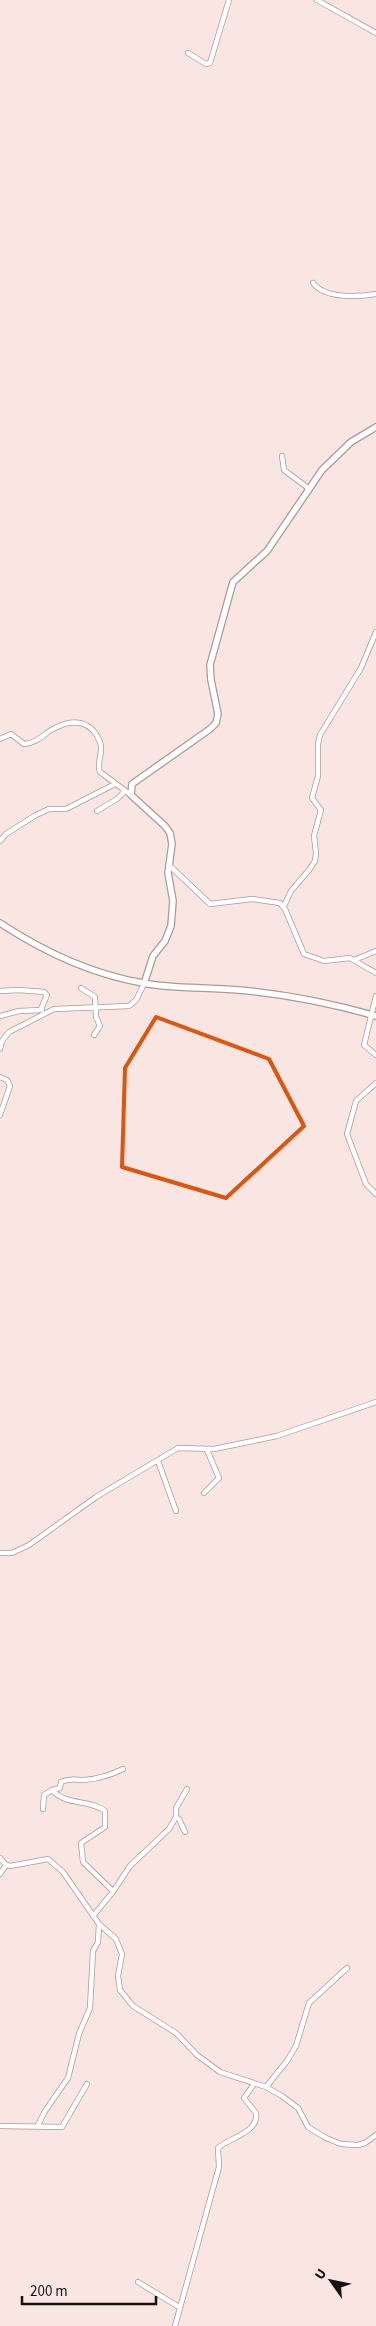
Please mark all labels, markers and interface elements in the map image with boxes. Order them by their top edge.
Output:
north arrow [306,2256,356,2306]
text: U [310,2265,332,2284]
scale bar [22,2274,156,2306]
text: 200 m [30,2281,68,2302]

